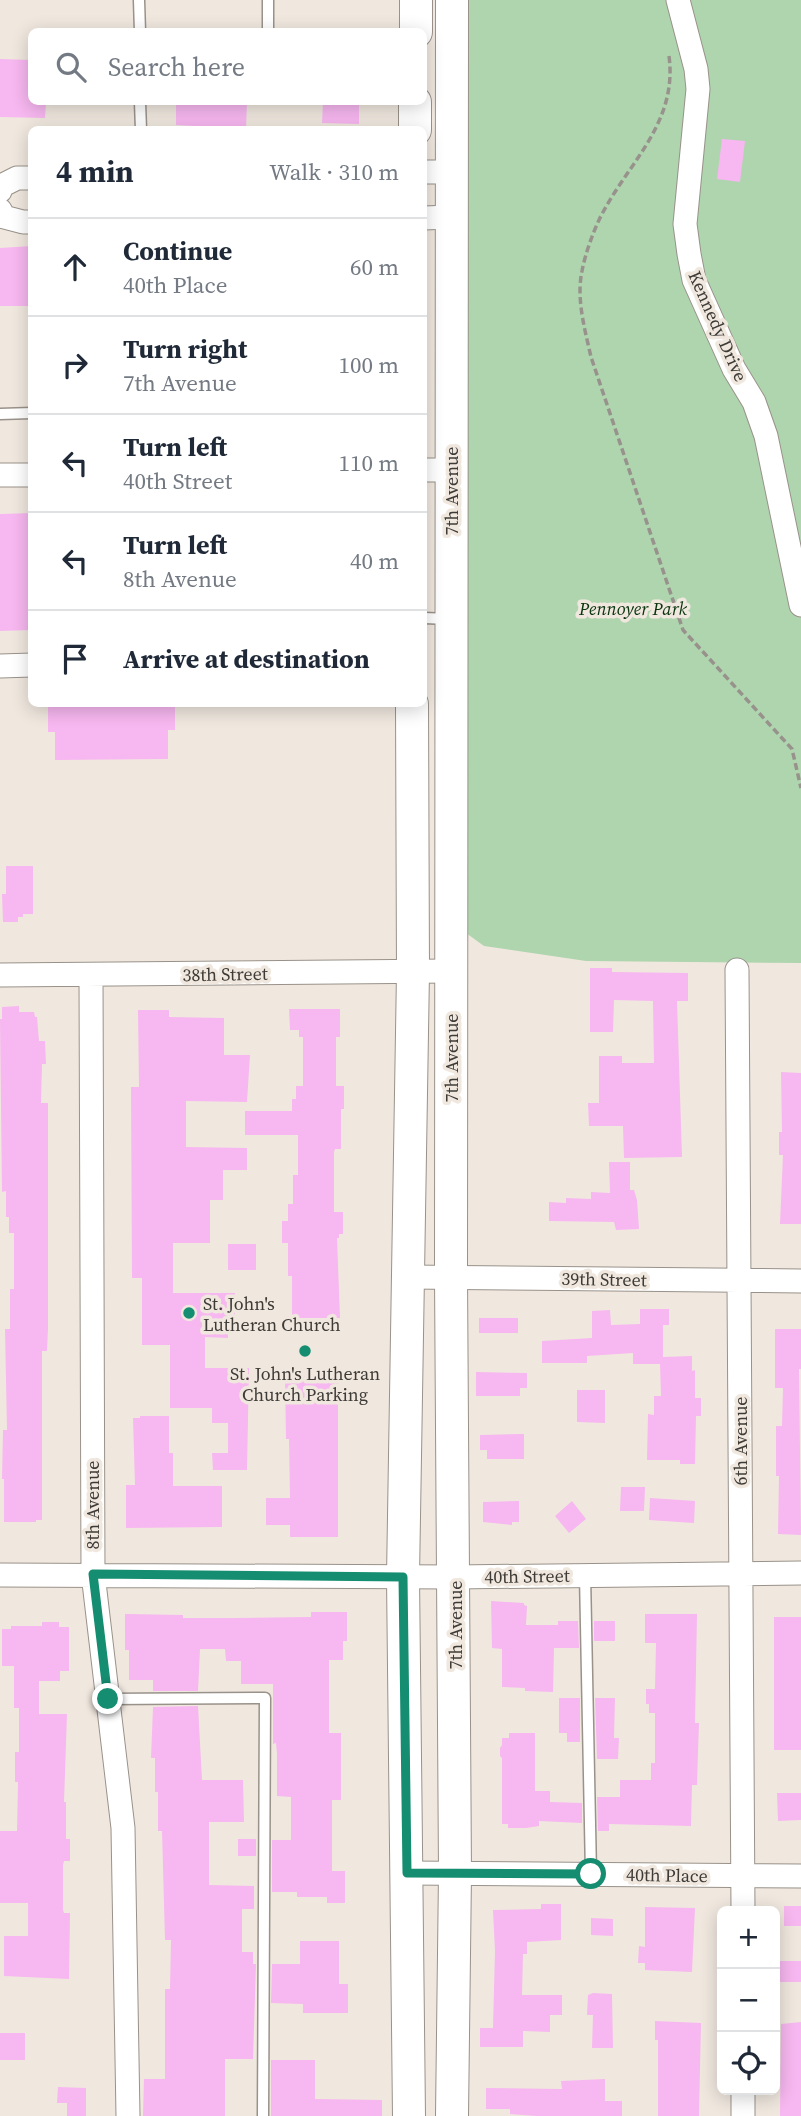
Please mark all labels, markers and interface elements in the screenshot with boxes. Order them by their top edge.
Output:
search box [28,28,427,105]
icon: search [52,48,90,86]
text: Search here [108,49,245,85]
text: 4 min [56,151,134,192]
text: Walk · 310 m [269,156,399,188]
text: Continue [123,233,232,269]
icon: ahead [56,248,94,286]
text: 60 m [350,251,399,283]
street label: Kennedy Drive [682,267,754,385]
text: 40th Place [123,269,228,301]
text: Turn right [123,331,247,367]
icon: right [56,346,94,384]
text: 100 m [338,349,399,381]
text: 7th Avenue [123,367,237,399]
text: Turn left [123,429,227,465]
icon: left [56,444,94,482]
text: 110 m [338,447,399,479]
street label: 7th Avenue [439,447,464,535]
text: 40th Street [123,465,232,497]
text: Turn left [123,527,227,563]
icon: left [56,542,94,580]
text: 40 m [350,545,399,577]
text: 8th Avenue [123,563,237,595]
park label: Pennoyer Park [578,596,688,621]
icon: arrive [56,640,94,678]
text: Arrive at destination [123,641,370,677]
street label: 38th Street [182,961,268,987]
street label: 7th Avenue [439,1014,464,1102]
street label: 39th Street [561,1266,647,1292]
place label: St. John's Lutheran Church [203,1291,341,1337]
marker: St. John's Lutheran Church [181,1305,197,1321]
marker: St. John's Lutheran Church Parking [297,1343,313,1359]
place label: St. John's Lutheran Church Parking [230,1361,380,1407]
street label: 6th Avenue [728,1397,753,1485]
street label: 8th Avenue [80,1461,105,1549]
street label: 40th Street [484,1563,570,1589]
street label: 7th Avenue [443,1581,468,1669]
route end [92,1683,123,1714]
route start [575,1858,606,1889]
street label: 40th Place [626,1862,708,1888]
map controls [717,1906,780,2095]
button: + [717,1906,780,1969]
button: − [717,1969,780,2032]
button: locate [717,2032,780,2095]

